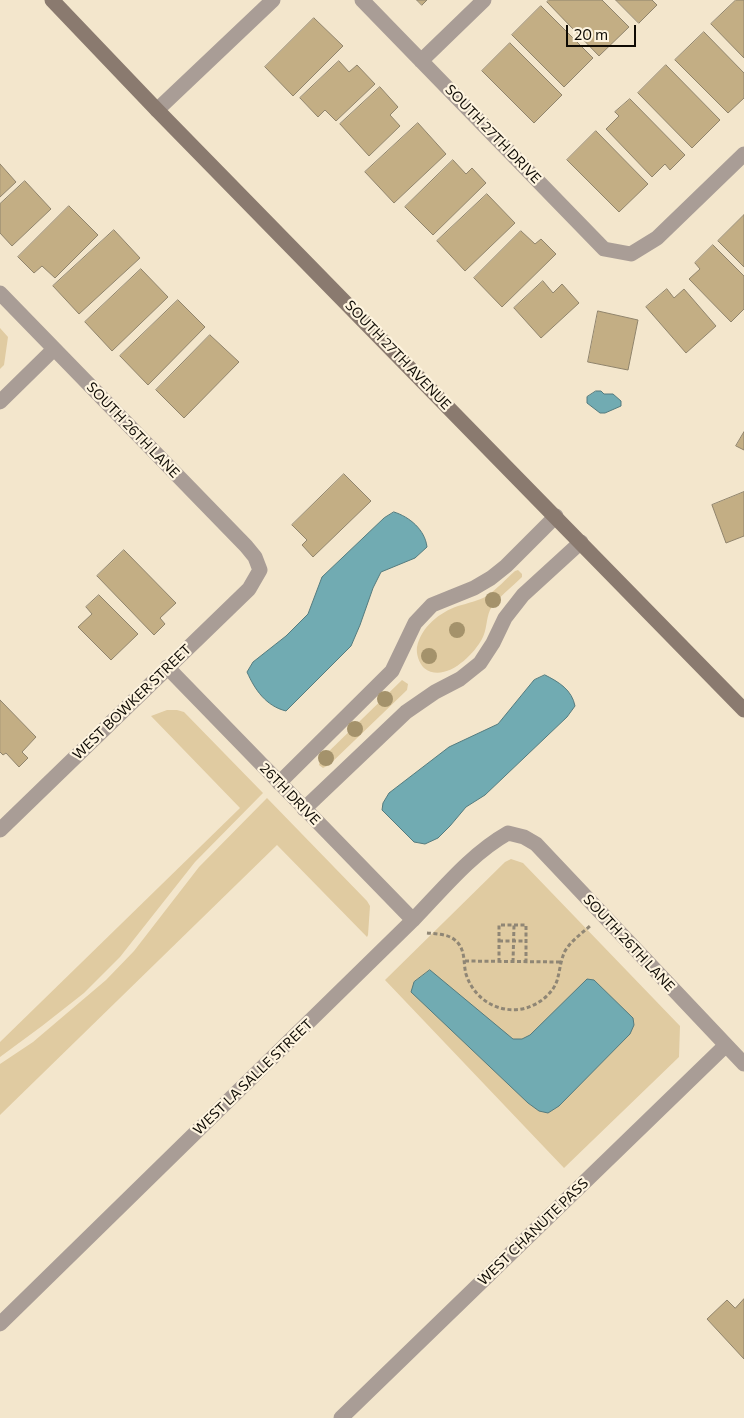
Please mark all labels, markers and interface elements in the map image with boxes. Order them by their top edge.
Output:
scale bar [569,15,639,47]
text: 20 m [574,25,608,43]
street label: SOUTH 27TH DRIVE [442,81,544,187]
street label: SOUTH 27TH AVENUE [342,297,454,413]
street label: SOUTH 26TH LANE [83,379,183,481]
street label: WEST BOWKER STREET [69,641,195,763]
street label: 26TH DRIVE [256,760,324,828]
street label: SOUTH 26TH LANE [580,891,678,995]
street label: WEST LA SALLE STREET [190,1016,316,1138]
street label: WEST CHANUTE PASS [474,1175,592,1289]

